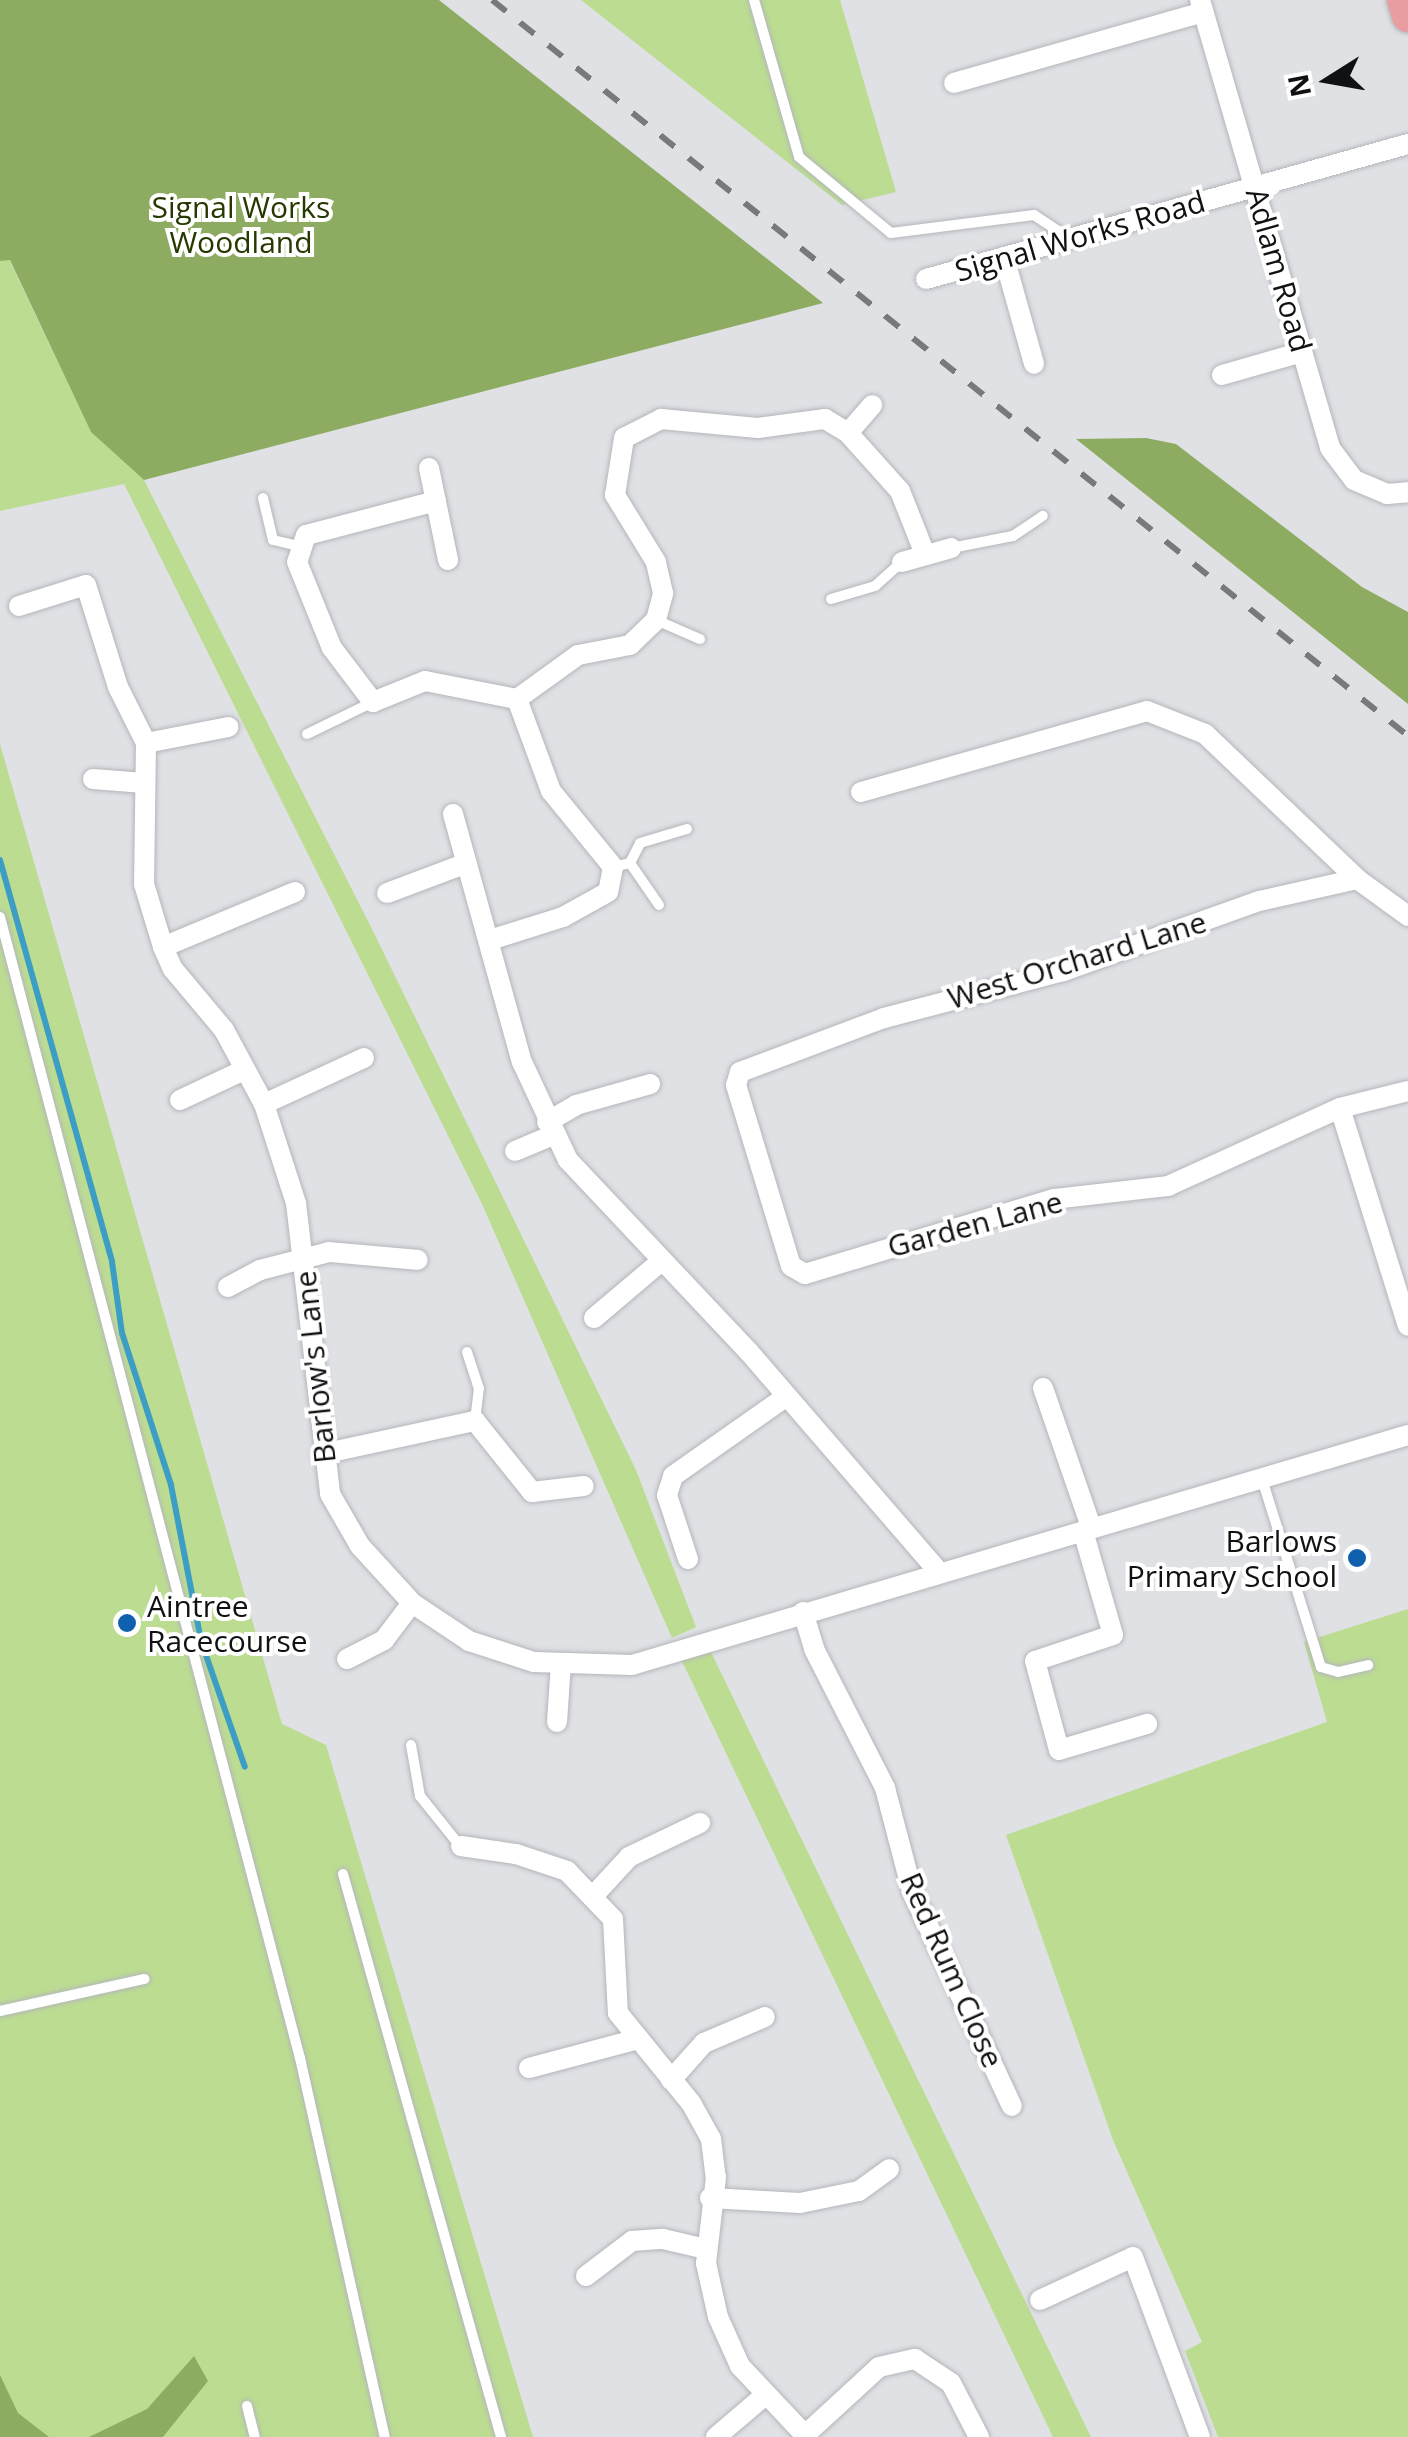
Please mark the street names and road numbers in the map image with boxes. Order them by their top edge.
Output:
street label: Signal Works Road [951,183,1209,289]
street label: Adlam Road [1238,184,1320,356]
street label: West Orchard Lane [943,904,1211,1016]
street label: Garden Lane [884,1183,1066,1265]
street label: Barlow's Lane [287,1269,343,1465]
street label: Red Rum Close [893,1867,1011,2073]

